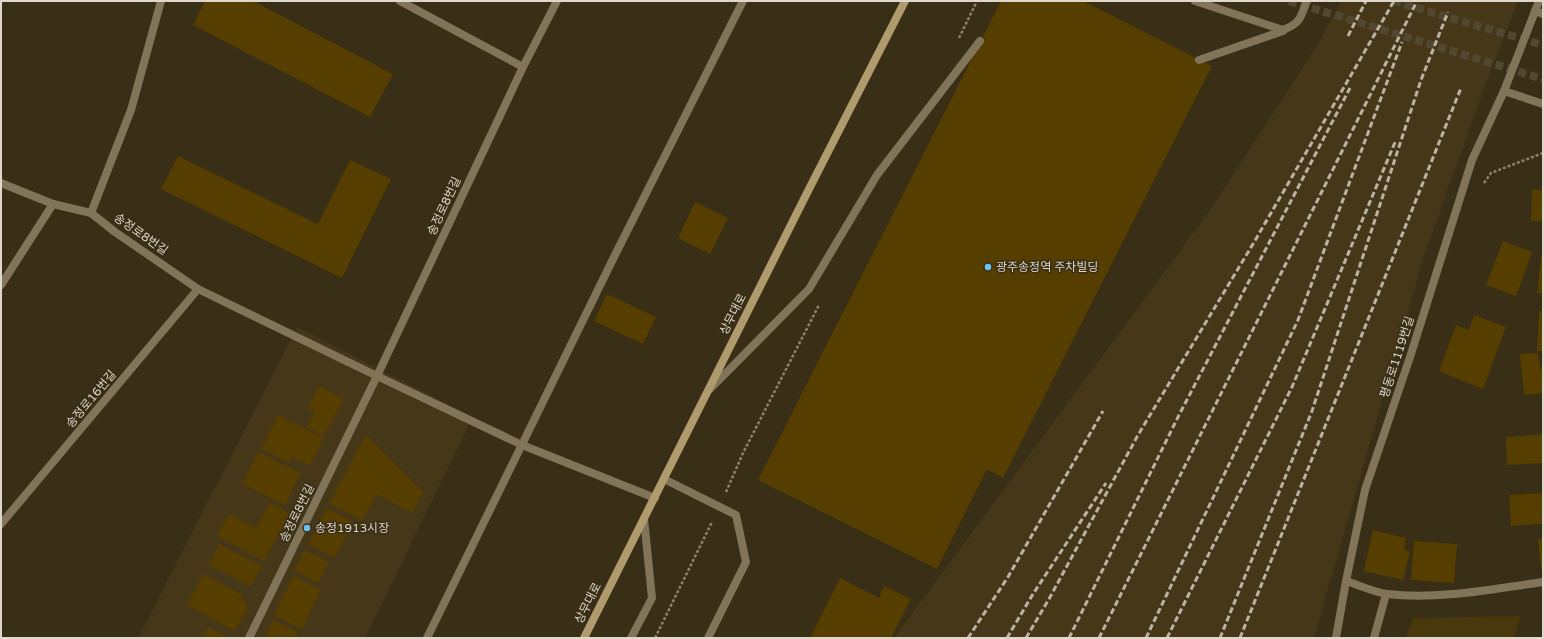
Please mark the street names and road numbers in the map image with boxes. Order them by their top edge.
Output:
street label: 송정로8번길 [424,175,464,237]
street label: 송정로8번길 [111,210,171,258]
street label: 상무대로 [717,291,749,337]
street label: 평동로1119번길 [1377,314,1417,400]
street label: 송정로16번길 [63,368,119,430]
street label: 송정로8번길 [277,482,317,544]
street label: 상무대로 [572,580,604,626]

